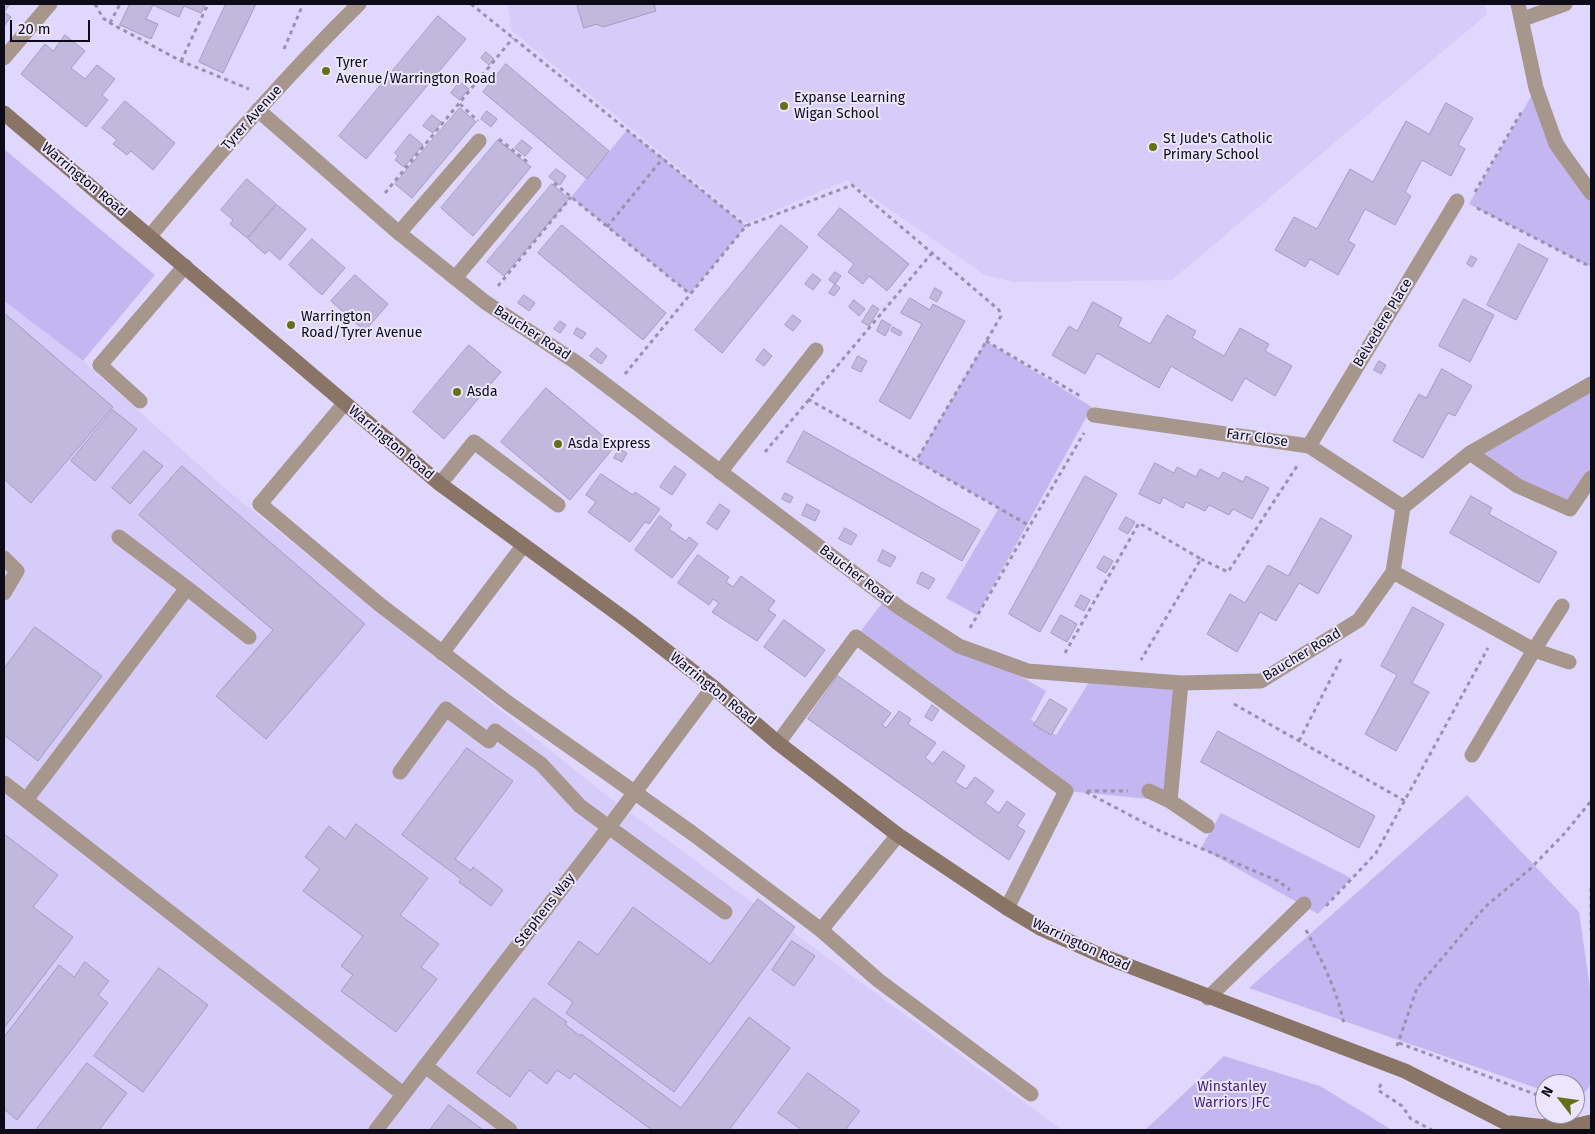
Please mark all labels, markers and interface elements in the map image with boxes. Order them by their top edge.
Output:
scale bar [12,10,92,42]
text: 20 m [18,20,51,38]
place label: Tyrer Avenue/Warrington Road [336,55,496,88]
marker: Tyrer Avenue/Warrington Road [320,65,332,77]
street label: Tyrer Avenue [218,82,286,154]
place label: Expanse Learning Wigan School [794,90,905,122]
marker: Expanse Learning Wigan School [778,100,790,112]
place label: St Jude's Catholic Primary School [1163,131,1272,164]
street label: Warrington Road [38,139,130,221]
marker: St Jude's Catholic Primary School [1147,141,1159,153]
street label: Belvedere Place [1350,276,1416,370]
street label: Baucher Road [490,302,574,364]
place label: Warrington Road/Tyrer Avenue [301,309,422,342]
marker: Warrington Road/Tyrer Avenue [285,319,297,331]
place label: Asda [467,384,498,400]
marker: Asda [451,386,463,398]
street label: Warrington Road [345,402,437,484]
street label: Farr Close [1225,425,1289,451]
place label: Asda Express [568,436,650,452]
marker: Asda Express [552,438,564,450]
street label: Baucher Road [816,542,896,608]
street label: Baucher Road [1260,625,1344,685]
street label: Warrington Road [666,649,760,729]
street label: Stephens Way [511,870,579,950]
street label: Warrington Road [1029,915,1133,975]
north arrow [1535,1074,1585,1124]
park label: Winstanley Warriors JFC [1194,1079,1270,1112]
text: N [1538,1083,1557,1100]

